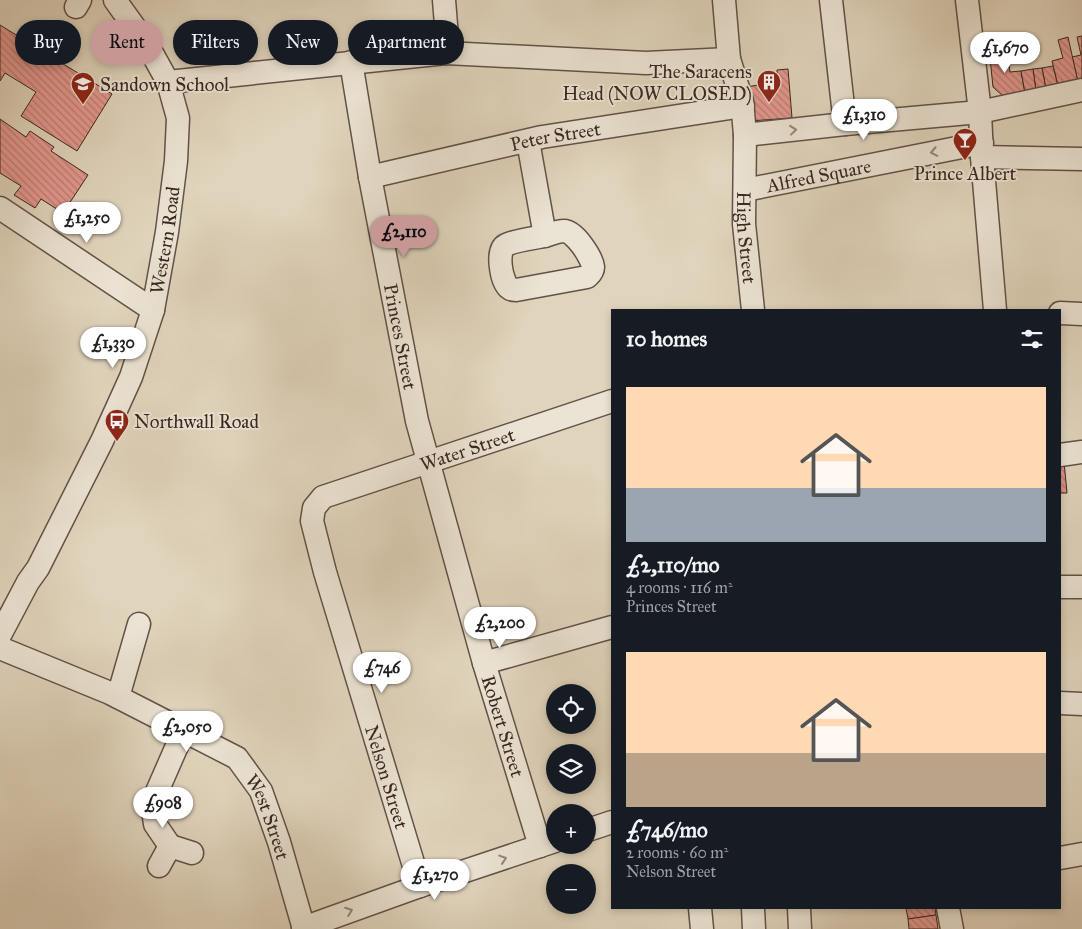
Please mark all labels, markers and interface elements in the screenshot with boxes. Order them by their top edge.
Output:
chip: Buy [15,20,81,65]
chip: Rent [91,20,163,65]
chip: Filters [173,20,258,65]
chip: New [268,20,338,65]
chip: Apartment [348,20,464,65]
pin: £1,670 [964,32,1046,74]
text: £1,670 [981,38,1029,57]
place label: The Saracens Head (NOW CLOSED) [562,60,752,106]
building icon: The Saracens Head (NOW CLOSED) [756,69,782,103]
school or university icon: Sandown School [70,71,96,105]
place label: Sandown School [100,73,230,96]
pin: £1,310 [823,98,905,141]
text: £1,310 [842,105,886,124]
street label: Peter Street [508,117,603,156]
one-way arrow [789,125,797,136]
bar icon: Prince Albert [952,127,978,161]
one-way arrow [929,147,938,157]
street label: Alfred Square [763,154,873,198]
place label: Prince Albert [914,162,1016,185]
street label: Western Road [145,185,185,296]
street label: High Street [731,191,761,285]
pin: £1,250 [46,202,128,244]
text: £1,250 [64,208,110,227]
pin: £2,110 [363,216,445,258]
text: £2,110 [381,222,427,241]
street label: Princes Street [379,282,422,392]
icon: filters [1018,325,1046,353]
pin: £1,330 [72,326,154,369]
text: 10 homes [626,326,707,352]
text: £1,330 [91,333,135,352]
bus stop icon: Northwall Road [104,408,130,442]
place label: Northwall Road [134,410,259,433]
icon: home [791,420,881,510]
street label: Water Street [417,423,518,476]
text: £2,110/mo [626,552,720,578]
text: 4 rooms · 116 m² [626,578,733,597]
text: Princes Street [626,597,717,616]
pin: £2,200 [459,606,541,649]
text: £2,200 [475,613,525,632]
pin: £746 [352,652,412,694]
text: £746 [364,658,400,677]
street label: Robert Street [476,672,529,780]
map controls [546,684,596,914]
button: locate [546,684,596,734]
icon: home [791,685,881,775]
pin: £2,050 [146,710,228,753]
text: £2,050 [162,717,212,736]
street label: Nelson Street [360,723,413,832]
button: layers [546,744,596,794]
street label: West Street [240,770,295,863]
pin: £908 [133,786,193,829]
text: £908 [144,793,182,812]
button: + [546,804,596,854]
text: £746/mo [626,817,708,843]
text: 2 rooms · 60 m² [626,843,728,862]
one-way arrow [498,854,507,864]
pin: £1,270 [394,858,476,901]
text: Nelson Street [626,862,716,881]
button: − [546,864,596,914]
text: £1,270 [412,865,458,884]
one-way arrow [345,907,353,917]

